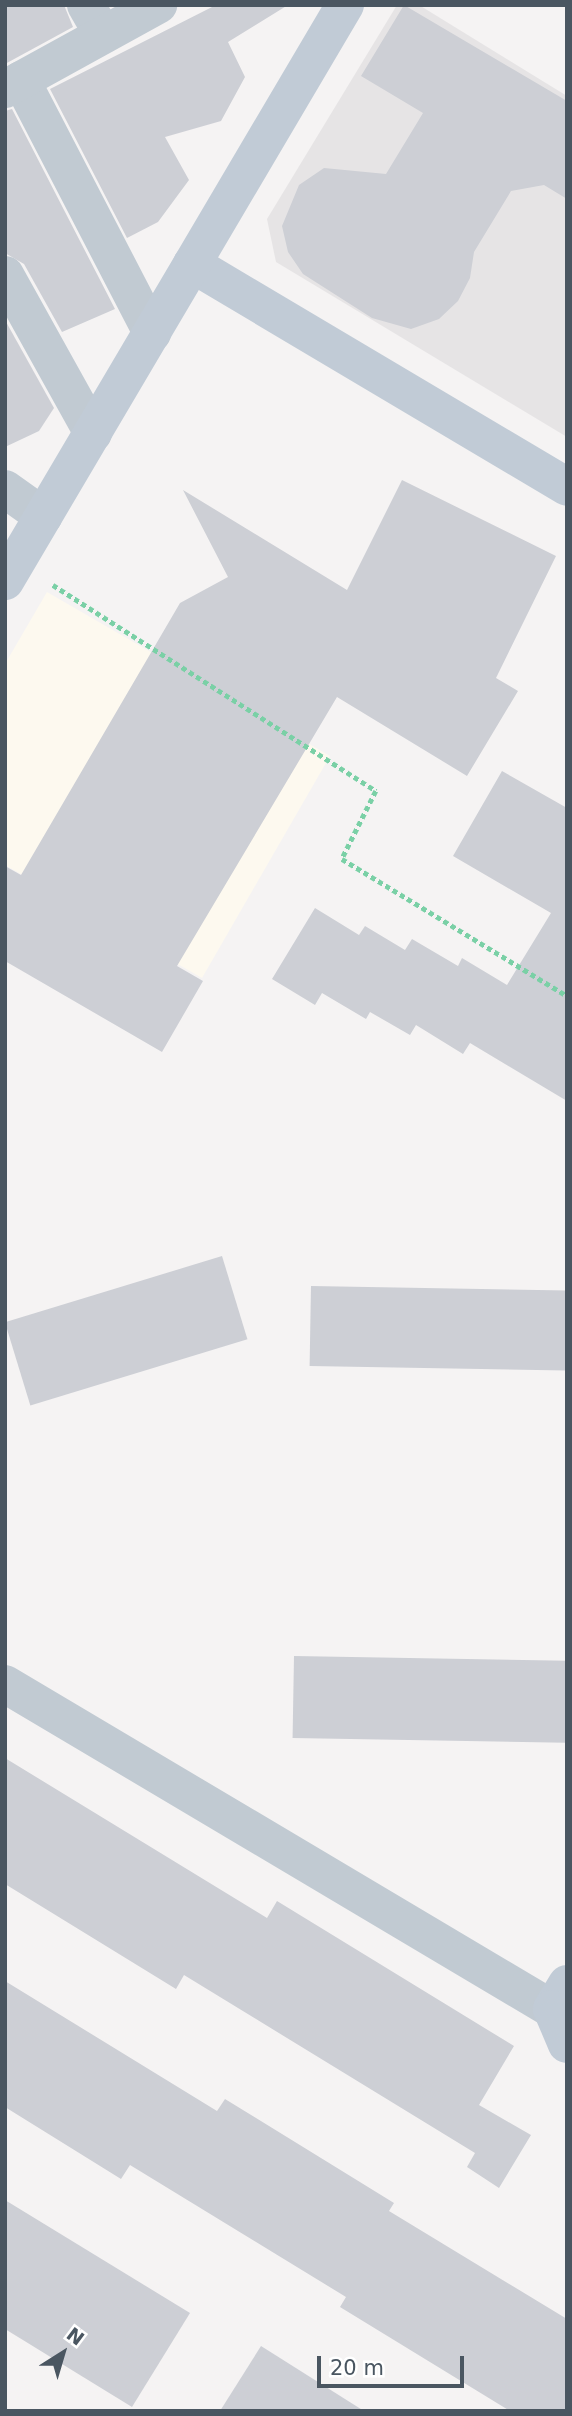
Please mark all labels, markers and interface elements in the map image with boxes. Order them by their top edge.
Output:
north arrow [28,2318,98,2388]
text: N [63,2323,89,2350]
scale bar [320,2342,467,2386]
text: 20 m [330,2356,384,2380]

